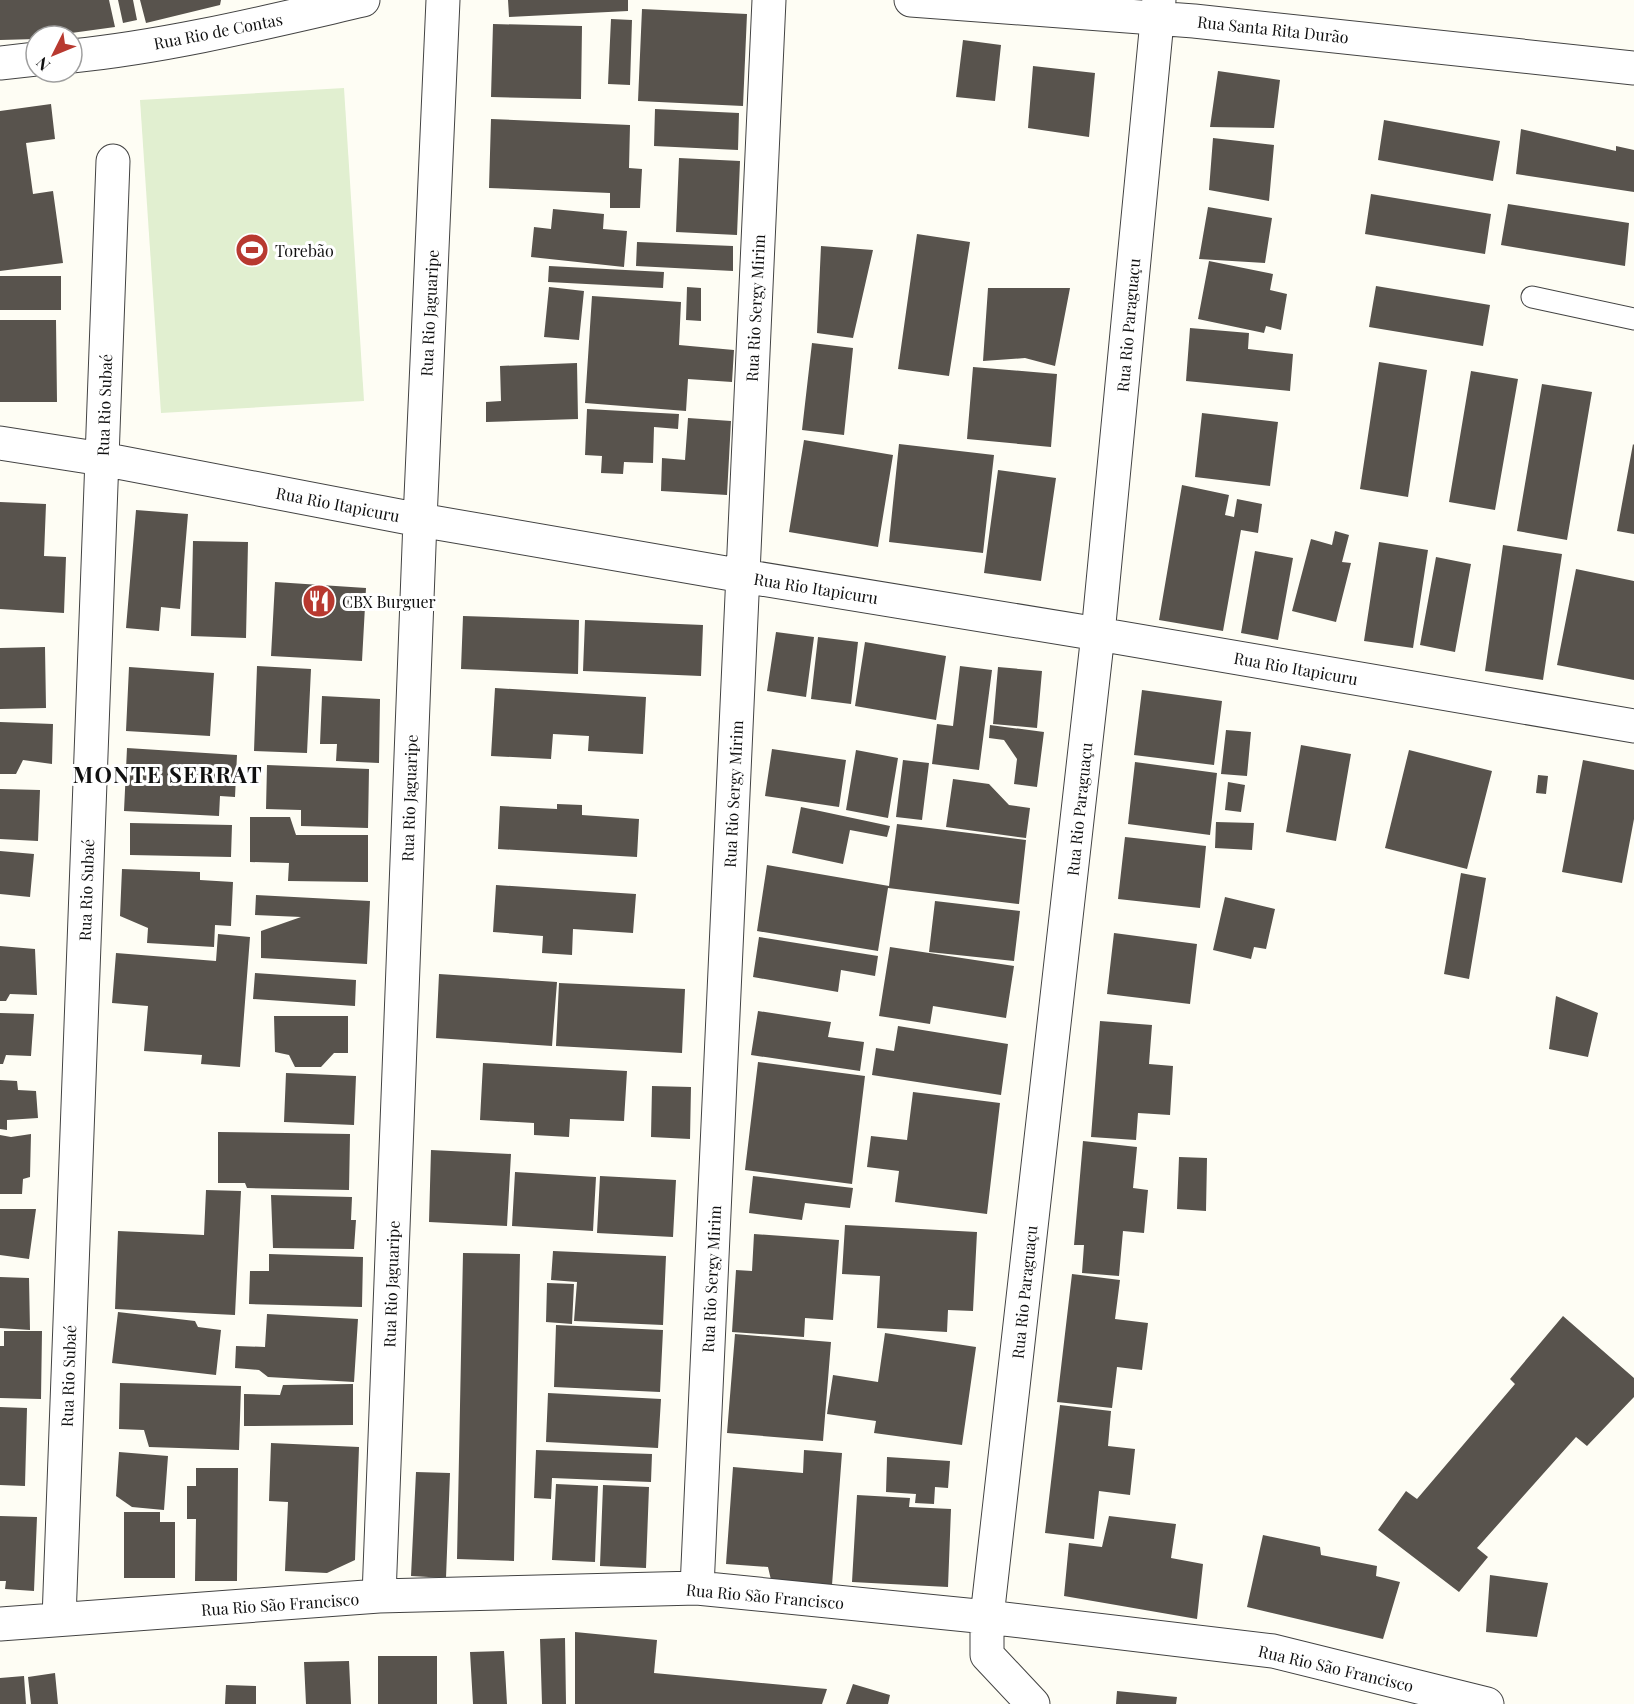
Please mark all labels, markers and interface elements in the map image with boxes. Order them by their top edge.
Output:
street label: Rua Rio de Contas [152,8,284,54]
street label: Rua Santa Rita Durão [1196,11,1350,47]
north arrow [24,24,84,84]
text: N [31,53,54,76]
sports icon: Torebão [234,232,270,268]
street label: Rua Rio Sergy Mirim [741,234,769,382]
place label: Torebão [275,240,334,261]
street label: Rua Rio Jaguaripe [415,249,443,377]
street label: Rua Rio Paraguaçu [1112,257,1144,393]
street label: Rua Rio Subaé [92,354,116,456]
street label: Rua Rio Itapicuru [274,482,402,526]
street label: Rua Rio Itapicuru [752,568,880,608]
restaurant icon: CBX Burguer [301,583,337,619]
place label: CBX Burguer [342,591,436,612]
street label: Rua Rio Itapicuru [1232,647,1360,689]
street label: Rua Rio Sergy Mirim [719,720,747,868]
street label: Rua Rio Jaguaripe [396,734,422,862]
street label: Rua Rio Paraguaçu [1062,741,1096,877]
district label: MONTE SERRAT [73,759,263,789]
street label: Rua Rio Subaé [74,839,98,941]
street label: Rua Rio Sergy Mirim [697,1205,725,1353]
street label: Rua Rio Jaguaripe [378,1220,404,1348]
street label: Rua Rio Paraguaçu [1007,1224,1041,1360]
street label: Rua Rio Subaé [56,1325,80,1427]
street label: Rua Rio São Francisco [685,1579,845,1613]
street label: Rua Rio São Francisco [200,1588,360,1620]
street label: Rua Rio São Francisco [1256,1640,1416,1696]

